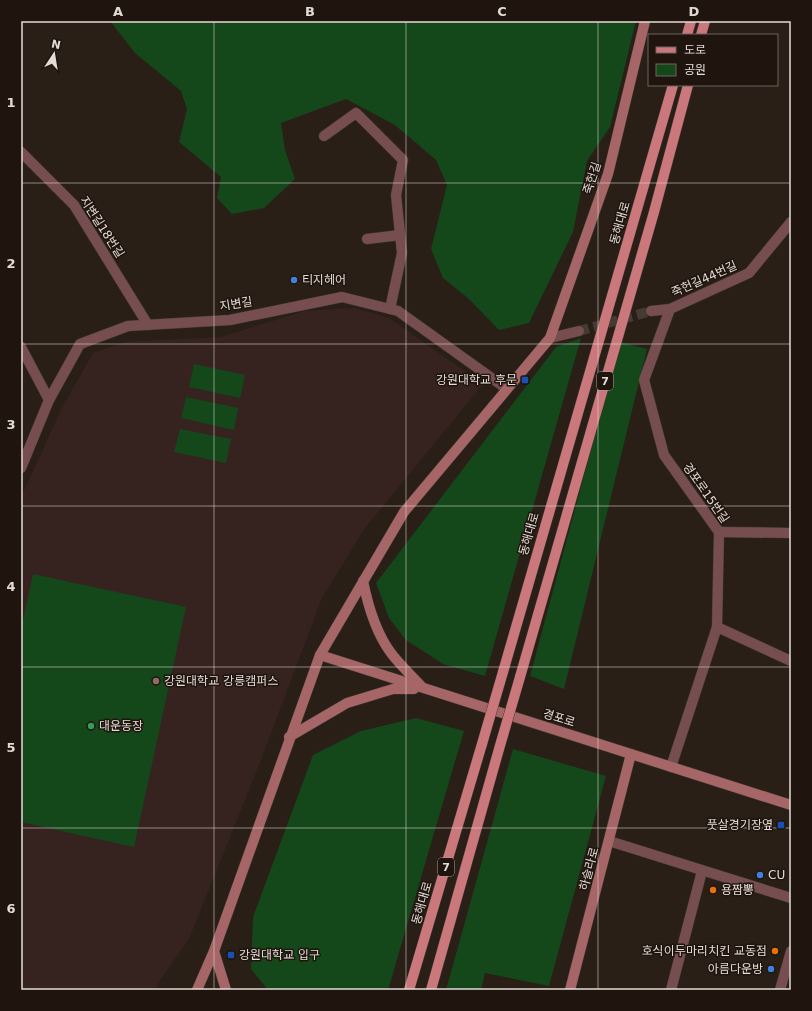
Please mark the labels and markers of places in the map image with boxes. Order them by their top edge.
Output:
place label: 티지헤어 [302,273,346,287]
marker: 티지헤어 [289,275,299,285]
place label: 강원대학교 후문 [436,373,517,387]
marker: 강원대학교 후문 [520,375,530,385]
place label: 강원대학교 강릉캠퍼스 [164,674,278,688]
marker: 강원대학교 강릉캠퍼스 [151,676,161,686]
place label: 대운동장 [99,719,143,733]
marker: 대운동장 [86,721,96,731]
place label: 풋살경기장옆 [707,818,773,832]
marker: 풋살경기장옆 [776,820,786,830]
place label: CU [768,868,785,882]
marker: CU [755,870,765,880]
place label: 용짬뽕 [721,883,754,897]
marker: 용짬뽕 [708,885,718,895]
place label: 호식이두마리치킨 교동점 [642,944,767,958]
marker: 호식이두마리치킨 교동점 [770,946,780,956]
place label: 강원대학교 입구 [239,948,320,962]
marker: 강원대학교 입구 [226,950,236,960]
place label: 아름다운방 [708,962,763,976]
marker: 아름다운방 [766,964,776,974]

